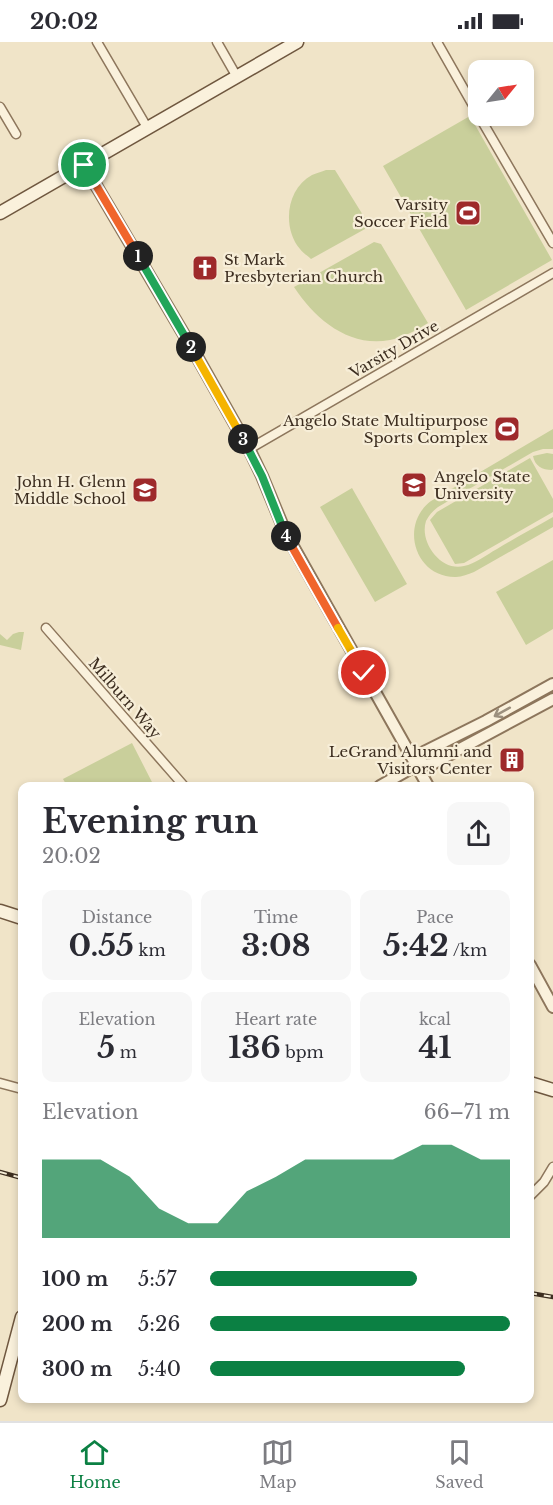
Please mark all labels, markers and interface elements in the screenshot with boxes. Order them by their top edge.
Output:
text: 20:02 [30,8,98,35]
north arrow [468,60,534,126]
map controls [468,60,534,126]
pin [58,139,109,190]
icon: arrive [67,148,100,181]
place label: Varsity Soccer Field [354,195,448,231]
sports icon: Varsity Soccer Field [453,198,483,228]
pin: 1 [123,241,153,271]
text: 1 [135,246,141,266]
place label: St Mark Presbyterian Church [224,250,383,286]
church icon: St Mark Presbyterian Church [190,253,220,283]
street label: Varsity Drive [345,316,442,383]
pin: 2 [176,332,206,362]
text: 2 [186,337,196,357]
place label: Angelo State Multipurpose Sports Complex [282,411,488,447]
sports icon: Angelo State Multipurpose Sports Complex [492,414,522,444]
pin: 3 [228,424,258,454]
text: 3 [238,429,248,449]
place label: Angelo State University [433,467,530,503]
school or university icon: Angelo State University [399,470,429,500]
place label: John H. Glenn Middle School [14,472,126,508]
school or university icon: John H. Glenn Middle School [130,475,160,505]
pin: 4 [271,521,301,551]
text: 4 [281,526,291,546]
pin [338,647,389,698]
street label: Milburn Way [85,654,166,743]
icon: check [347,656,380,689]
one-way arrow [494,706,511,718]
place label: LeGrand Alumni and Visitors Center [329,742,493,778]
building icon: LeGrand Alumni and Visitors Center [497,745,527,775]
text: Evening run [42,801,258,842]
button: share [447,802,510,865]
text: 20:02 [42,844,101,868]
text: Distance [82,907,152,927]
text: Time [254,907,298,927]
text: Pace [416,907,454,927]
text: 0.55 [68,927,134,964]
text: 3:08 [241,927,311,964]
text: 5:42 [383,927,449,964]
text: km [134,940,166,960]
text: /km [449,940,487,960]
text: Elevation [78,1009,156,1029]
text: Heart rate [235,1009,317,1029]
text: kcal [419,1009,451,1029]
text: 5 [97,1029,115,1066]
text: 136 [228,1029,281,1066]
text: 41 [419,1029,452,1066]
text: m [115,1042,137,1062]
text: bpm [281,1042,324,1062]
text: Elevation [42,1100,139,1124]
text: 66–71 m [424,1100,510,1124]
text: 100 m [42,1267,108,1291]
text: 5:57 [138,1267,176,1291]
text: 200 m [42,1312,113,1336]
text: 5:26 [138,1312,180,1336]
text: 300 m [42,1357,112,1381]
text: 5:40 [138,1357,181,1381]
tab: Home [69,1436,121,1492]
tab: Map [259,1436,297,1492]
tab: Saved [435,1436,484,1492]

